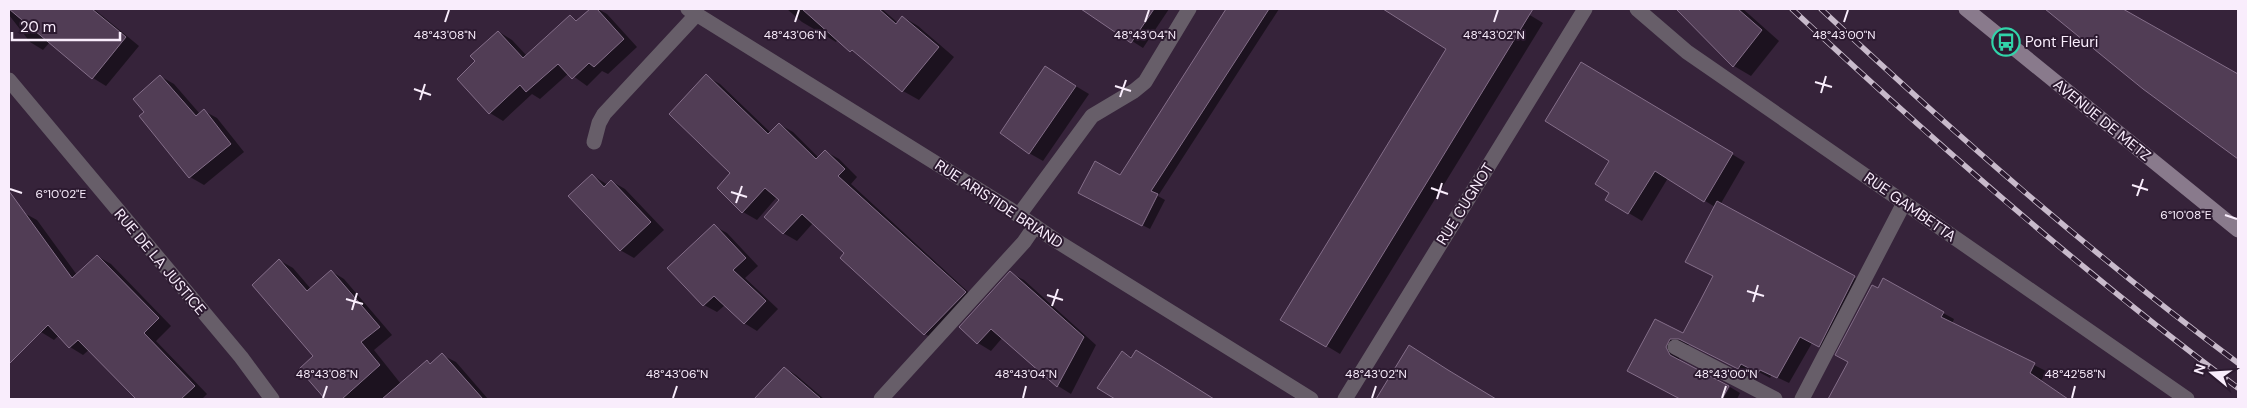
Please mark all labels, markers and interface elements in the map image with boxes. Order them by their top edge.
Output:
scale bar [12,10,120,42]
text: 20 m [20,17,56,37]
text: 48°43'08"N [414,27,476,43]
text: 48°43'06"N [764,27,826,43]
text: 48°43'04"N [1114,27,1176,43]
text: 48°43'02"N [1463,27,1525,43]
text: 48°43'00"N [1812,27,1876,43]
bus stop icon: Pont Fleuri [1991,27,2021,57]
place label: Pont Fleuri [2025,32,2098,52]
street label: AVENUE DE METZ [2049,74,2155,166]
street label: RUE ARISTIDE BRIAND [931,155,1067,253]
street label: RUE CUGNOT [1432,159,1498,249]
street label: RUE GAMBETTA [1860,168,1960,246]
text: 6°10'02"E [36,186,87,202]
street label: RUE DE LA JUSTICE [110,205,210,319]
text: 6°10'08"E [2160,207,2212,223]
north arrow [2187,348,2237,398]
text: N [2189,361,2210,377]
text: 48°43'08"N [296,366,358,382]
text: 48°43'06"N [646,366,708,382]
text: 48°43'04"N [995,366,1057,382]
text: 48°43'02"N [1345,366,1407,382]
text: 48°43'00"N [1694,366,1758,382]
text: 48°42'58"N [2045,366,2105,382]

